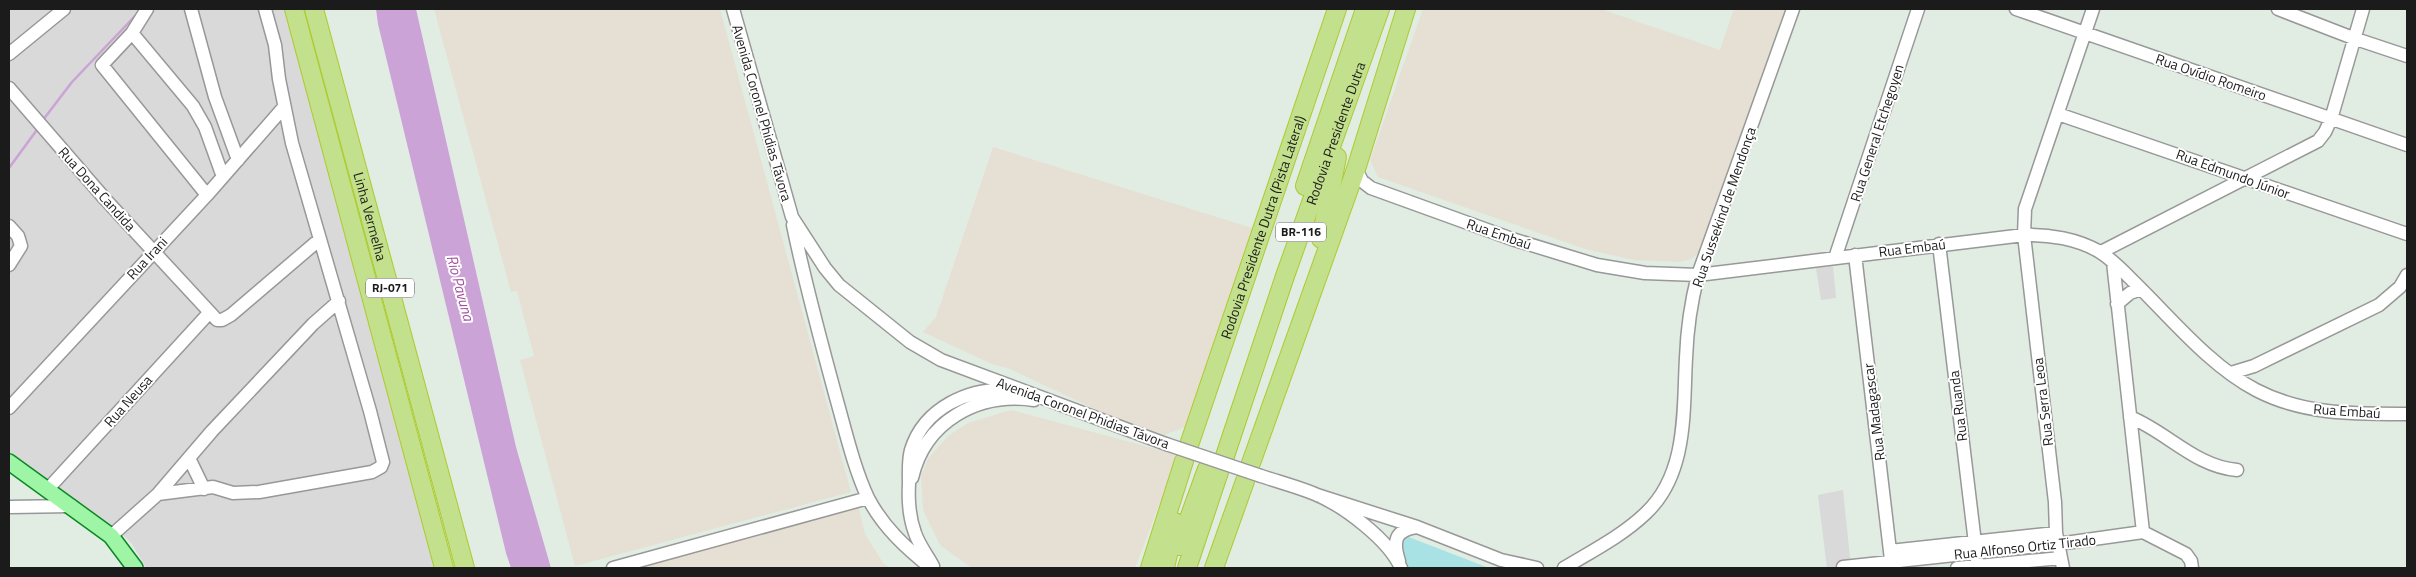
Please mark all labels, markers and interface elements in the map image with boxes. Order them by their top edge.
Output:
street label: Avenida Coronel Phidias Távora [727,22,798,204]
street label: Rua Ovídio Romeiro [2153,48,2269,105]
street label: Rodovia Presidente Dutra [1300,59,1370,208]
street label: Rua General Etchegoyen [1844,61,1909,204]
street label: Rodovia Presidente Dutra (Pista Lateral) [1215,112,1310,342]
street label: Rua Sussekind de Mendonça [1686,124,1761,290]
street label: Rua Dona Candida [54,142,141,236]
street label: Rua Edmundo Júnior [2173,143,2293,204]
street label: Linha Vermelha [349,170,393,263]
street label: Rua Embaú [1464,213,1534,254]
road number: BR-116 [1276,222,1326,242]
street label: Rua Irani [121,231,172,284]
street label: Rua Embaú [1877,233,1947,262]
water label: Rio Pavuna [441,252,481,325]
road number: RJ-071 [366,278,414,298]
street label: Rua Serra Leoa [2027,357,2058,447]
street label: Rua Madagascar [1857,362,1890,462]
street label: Rua Neusa [99,370,157,431]
street label: Rua Ruanda [1943,370,1972,443]
street label: Avenida Coronel Phidias Távora [994,371,1173,454]
street label: Rua Embaú [2313,398,2381,423]
street label: Rua Alfonso Ortiz Tirado [1953,529,2097,564]

